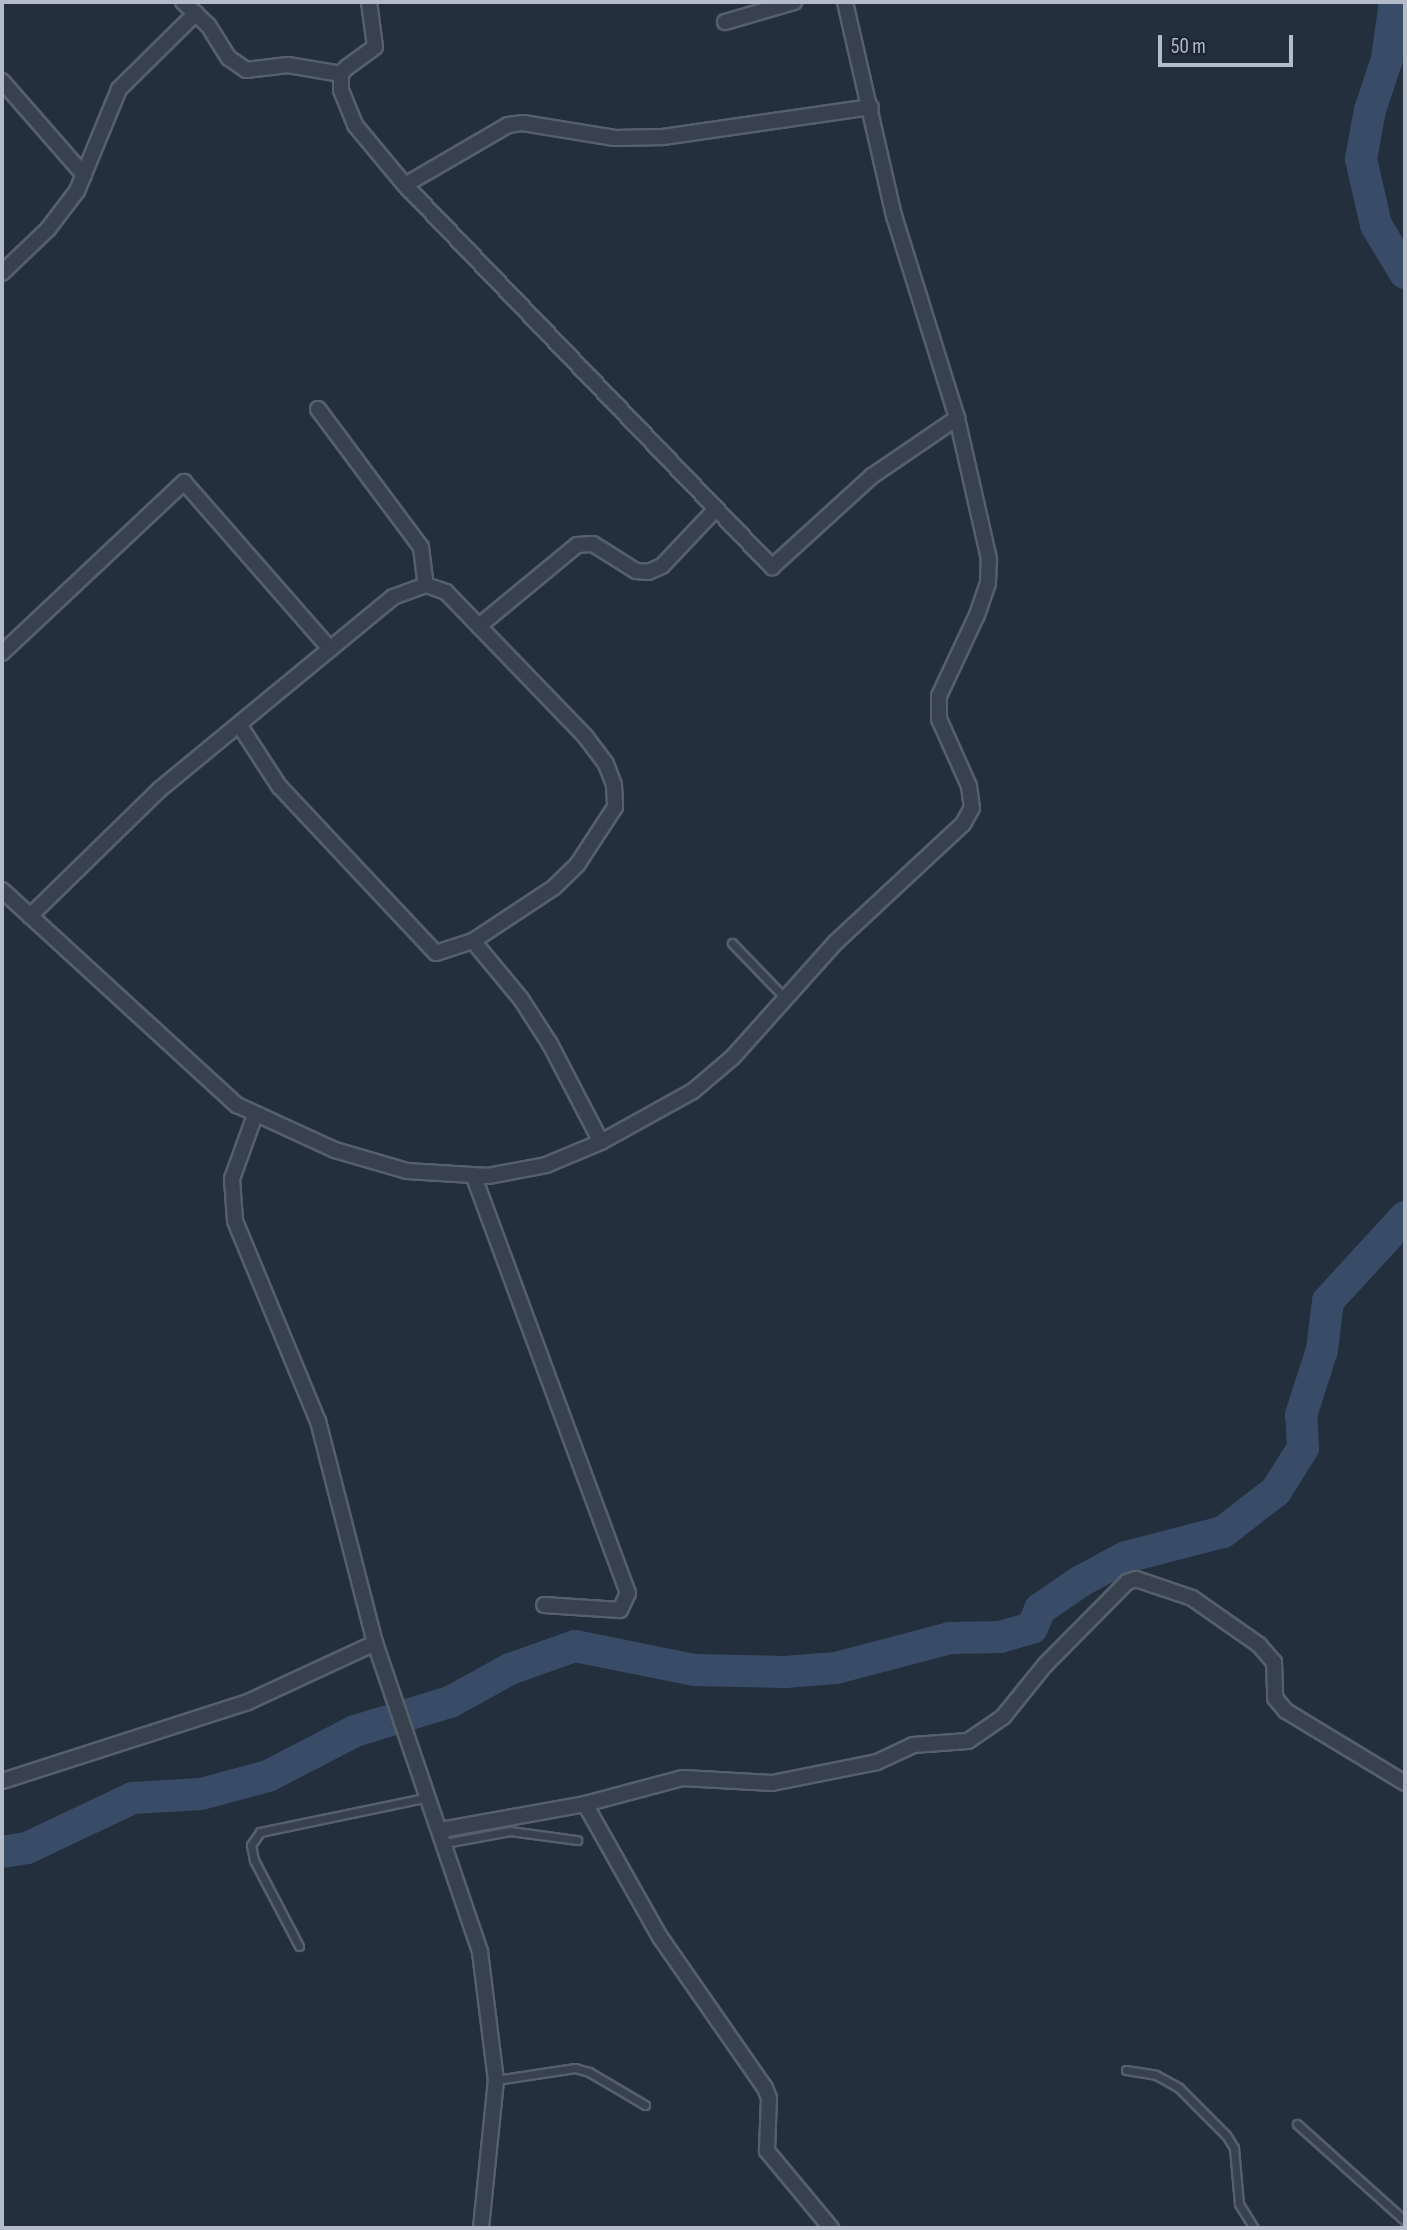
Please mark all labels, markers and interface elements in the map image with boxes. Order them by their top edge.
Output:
scale bar [1162,21,1297,65]
text: 50 m [1171,34,1206,59]

